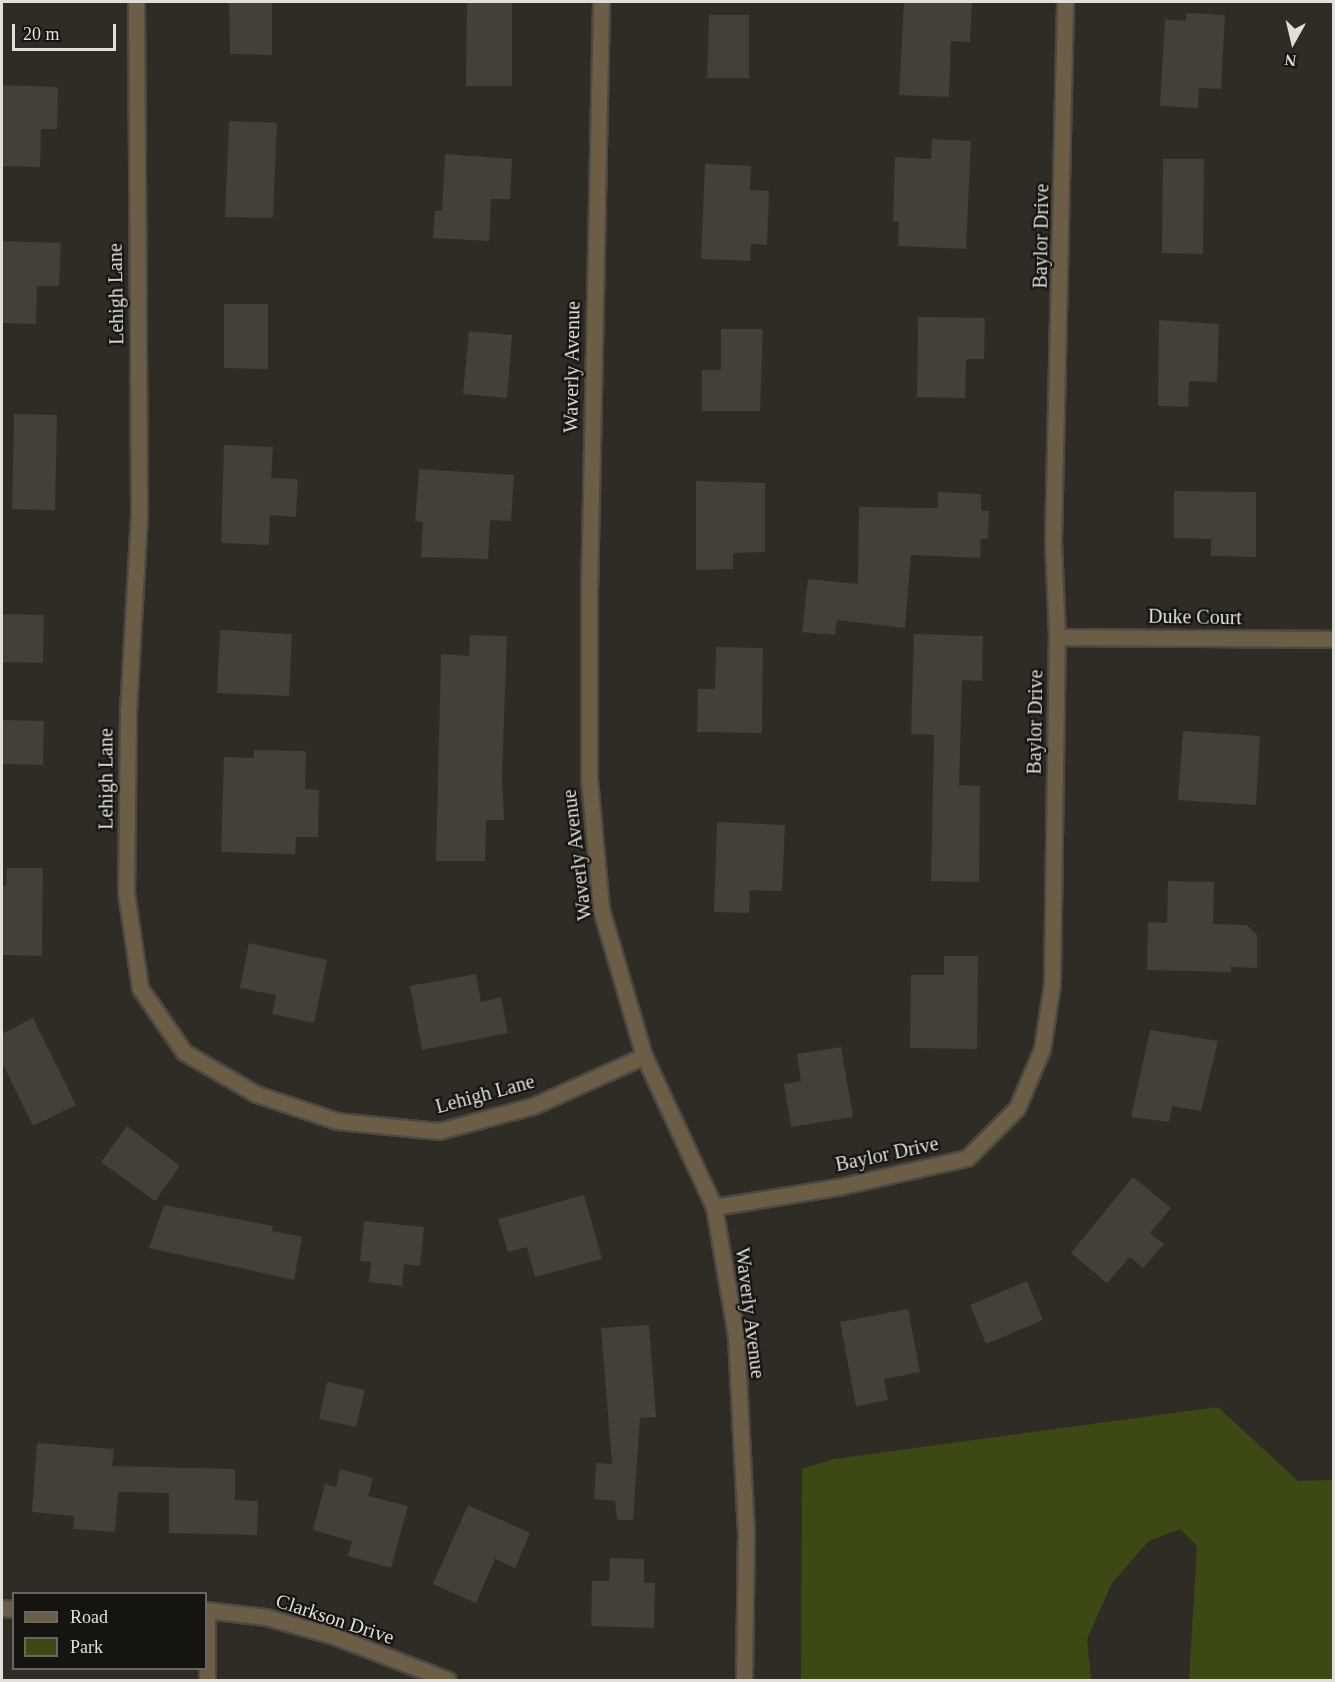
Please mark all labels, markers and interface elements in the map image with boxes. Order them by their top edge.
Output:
scale bar [15,12,118,50]
north arrow [1263,12,1323,72]
text: 20 m [23,24,60,44]
text: N [1284,51,1297,70]
street label: Baylor Drive [1028,183,1054,289]
street label: Lehigh Lane [103,243,129,345]
street label: Waverly Avenue [559,300,585,434]
street label: Duke Court [1148,604,1242,630]
street label: Baylor Drive [1022,669,1048,775]
street label: Lehigh Lane [94,728,118,830]
street label: Waverly Avenue [557,788,597,922]
street label: Lehigh Lane [433,1069,537,1119]
street label: Baylor Drive [833,1131,941,1177]
street label: Waverly Avenue [730,1246,770,1380]
street label: Clarkson Drive [273,1589,397,1649]
legend [12,1592,207,1670]
text: Road [70,1607,108,1627]
text: Park [70,1637,103,1657]

